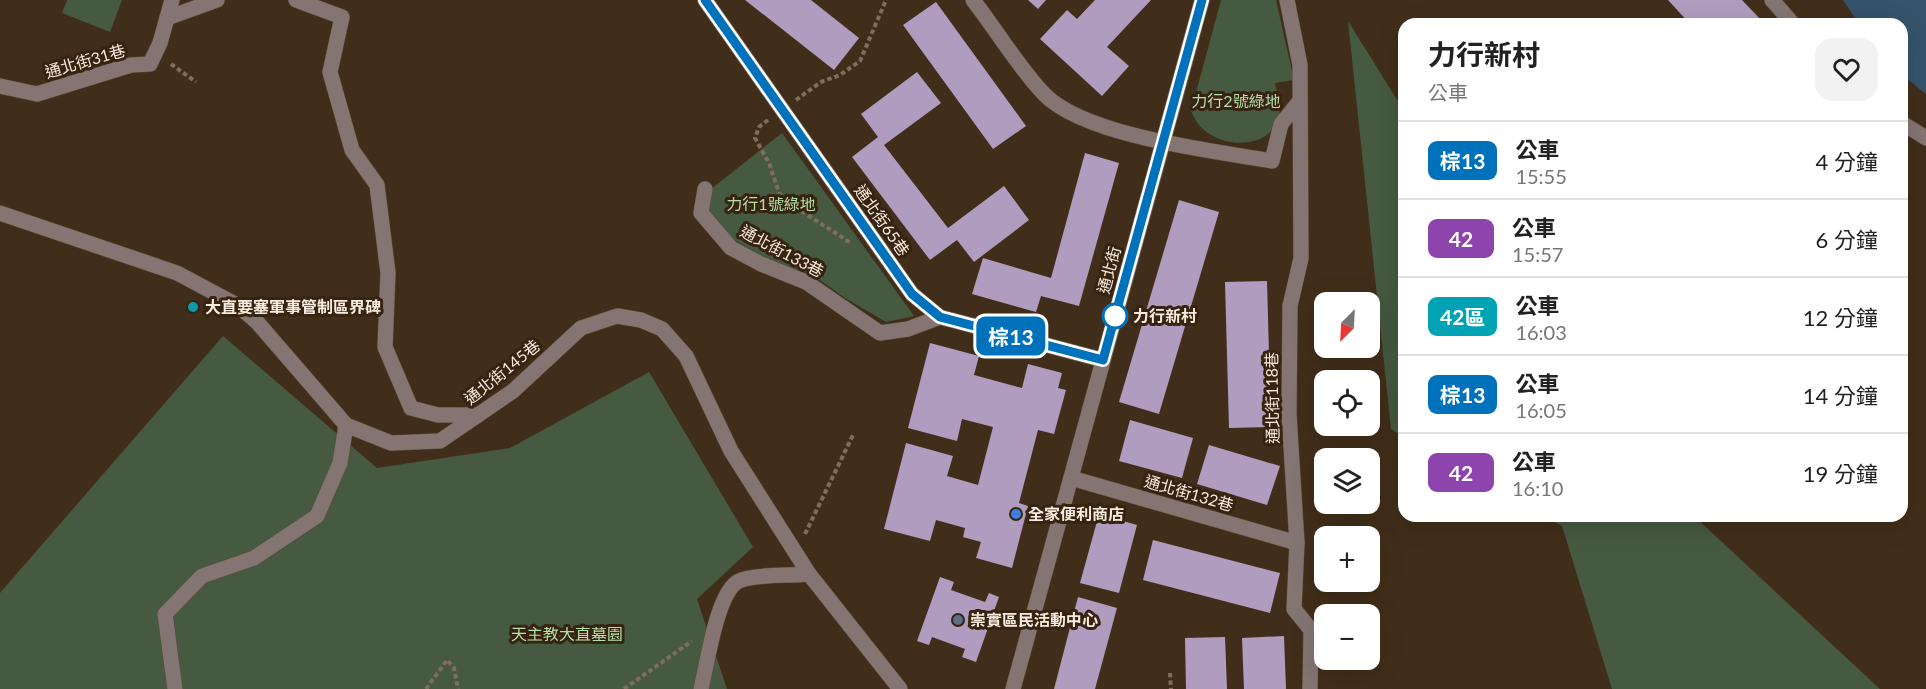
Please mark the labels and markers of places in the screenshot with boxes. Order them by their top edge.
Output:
place label: 大直要塞軍事管制區界碑 [205,297,381,316]
marker: 大直要塞軍事管制區界碑 [186,300,200,314]
marker: 力行新村 [1102,303,1128,329]
place label: 力行新村 [1133,306,1197,325]
place label: 全家便利商店 [1028,504,1124,523]
marker: 全家便利商店 [1009,507,1023,521]
place label: 崇實區民活動中心 [970,610,1098,629]
marker: 崇實區民活動中心 [951,613,965,627]

